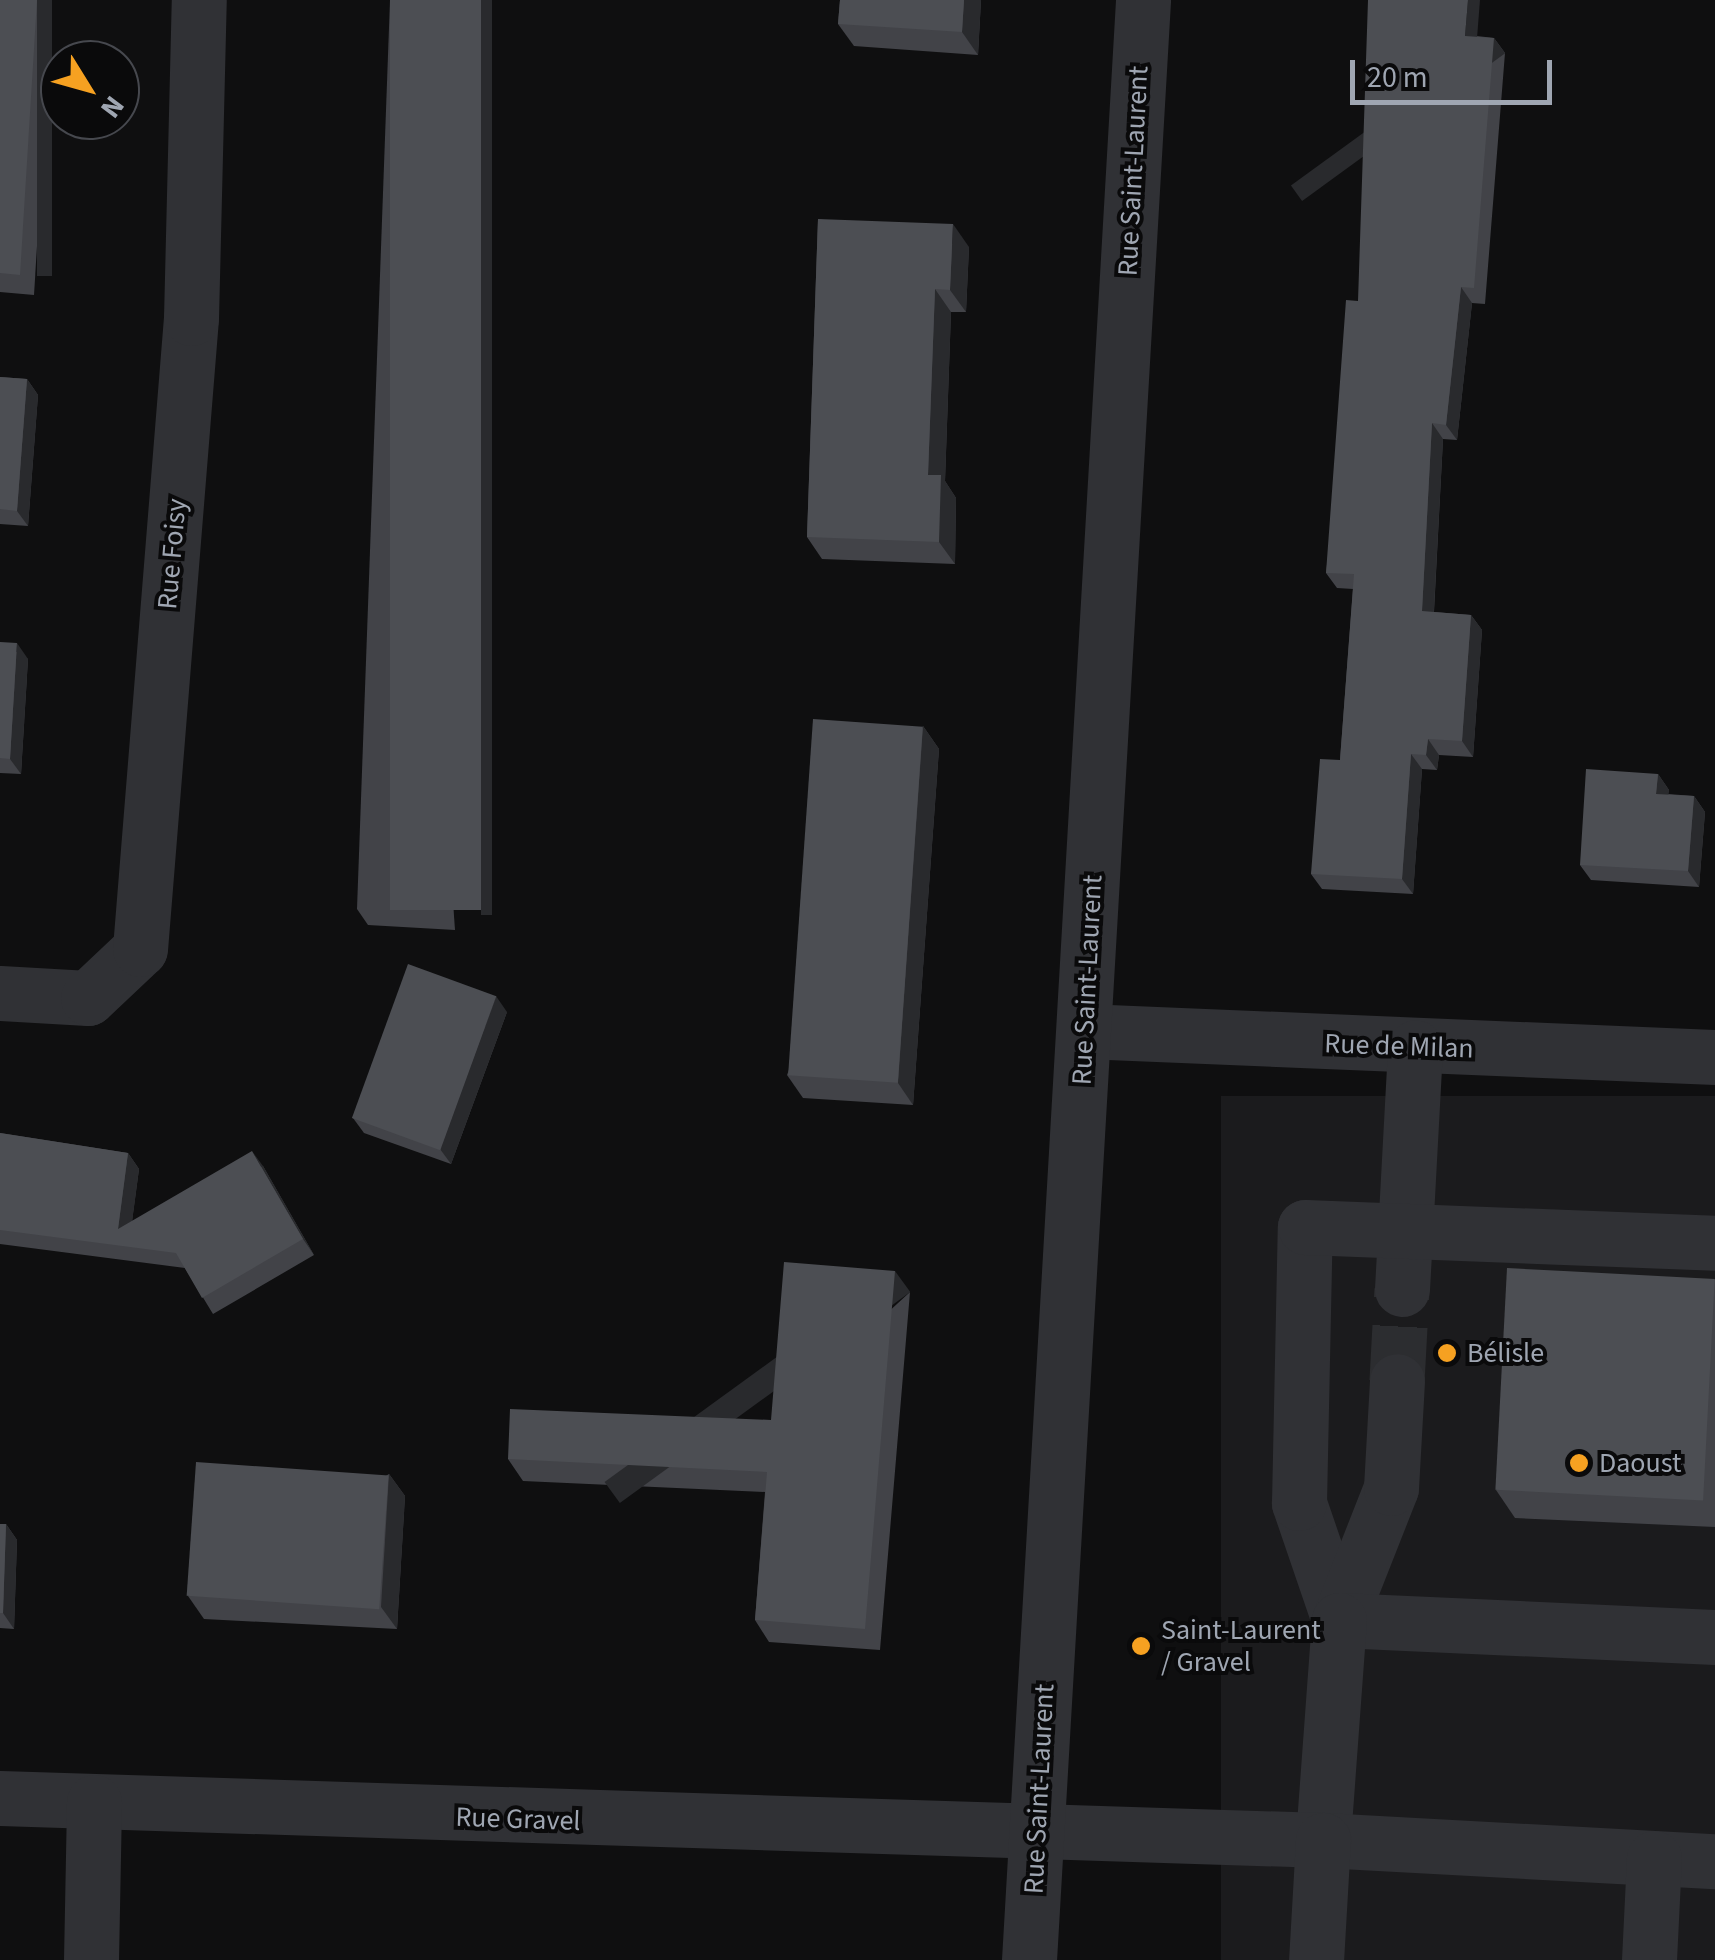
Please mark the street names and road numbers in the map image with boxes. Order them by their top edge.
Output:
street label: Rue Saint-Laurent [1111,65,1155,277]
street label: Rue Foisy [150,497,194,611]
street label: Rue Saint-Laurent [1065,874,1109,1086]
street label: Rue de Milan [1324,1027,1474,1065]
street label: Rue Saint-Laurent [1017,1683,1061,1895]
street label: Rue Gravel [455,1800,581,1838]

